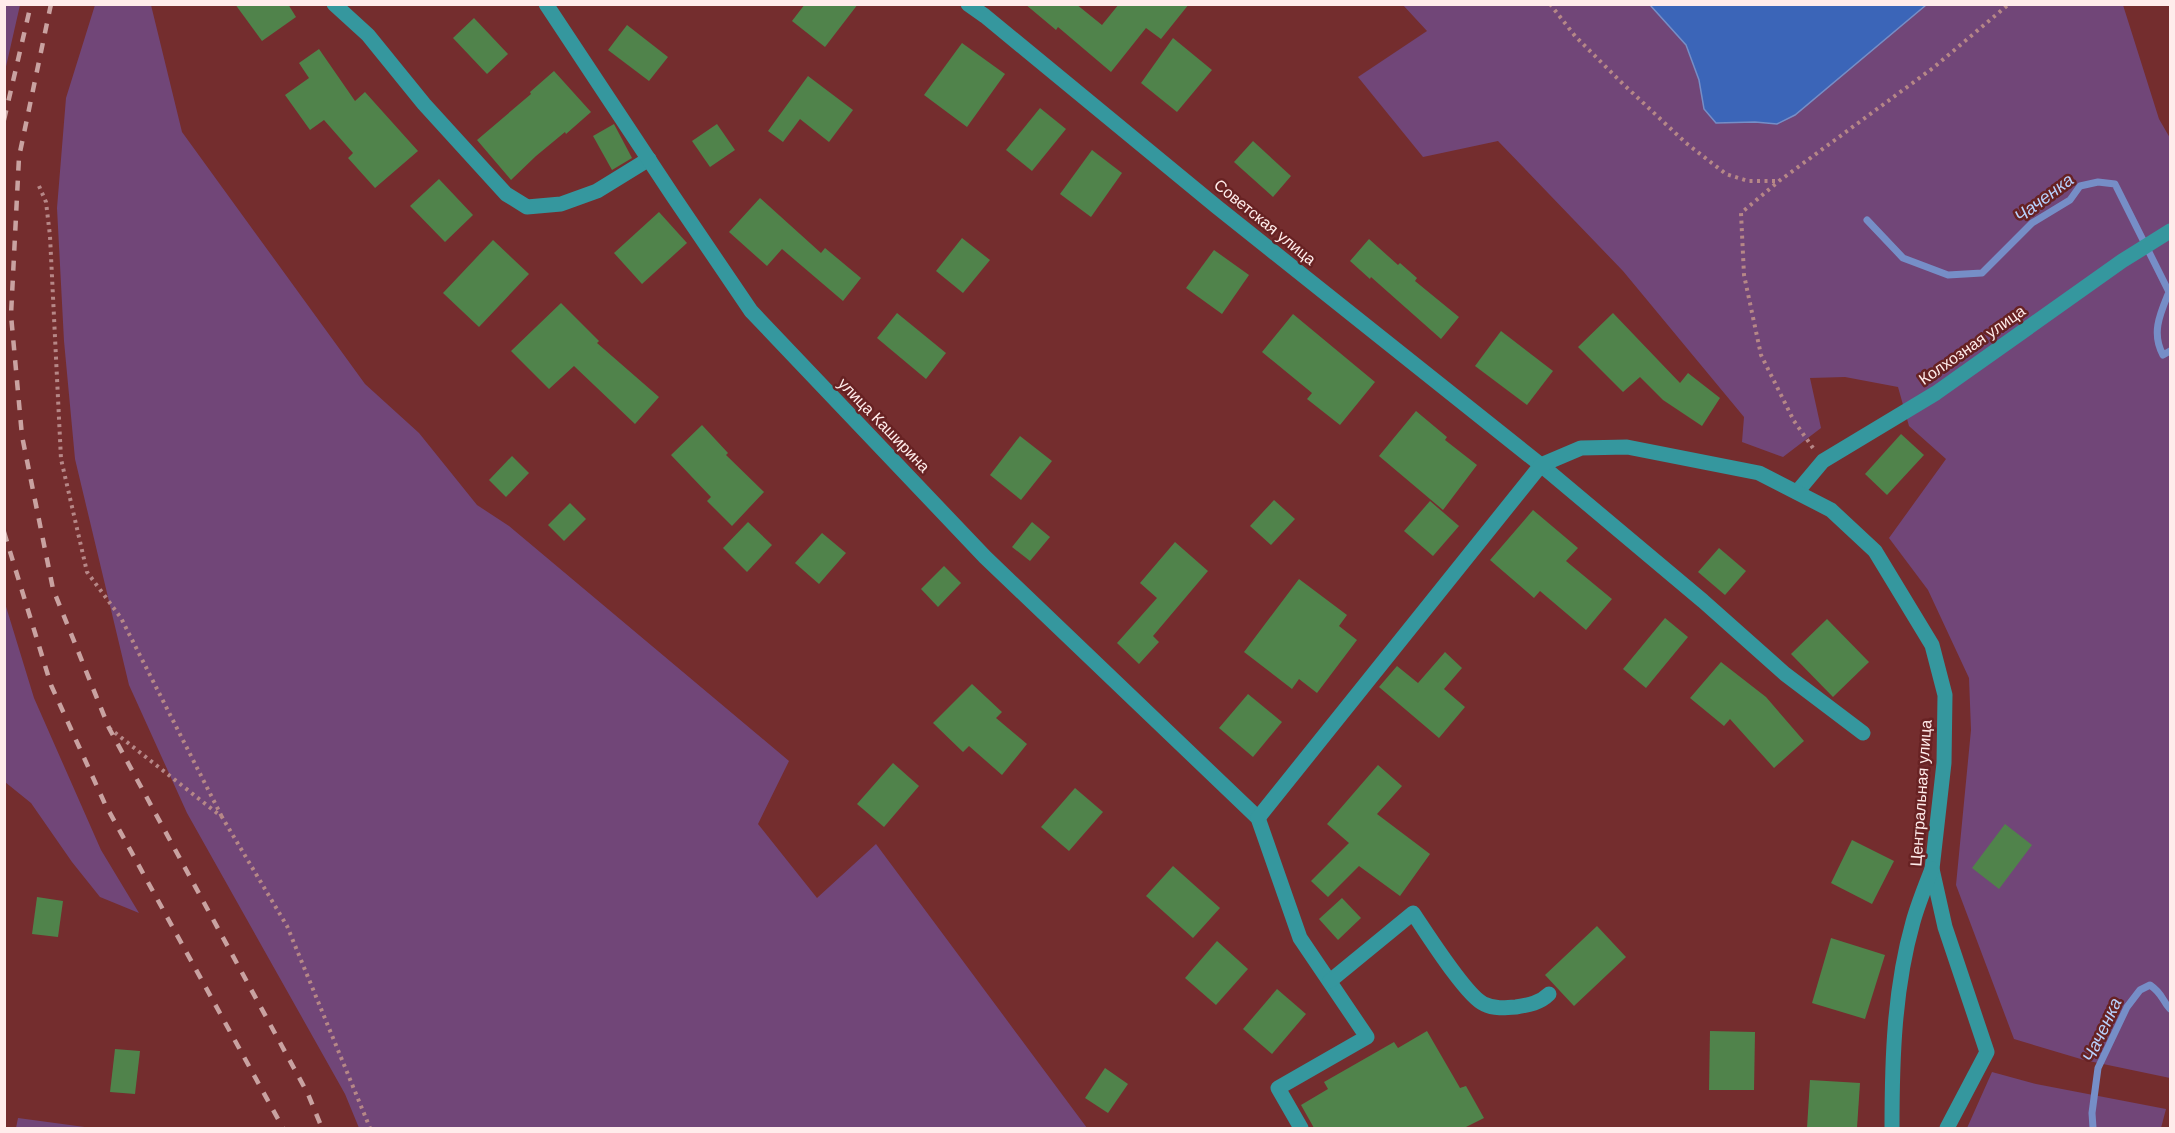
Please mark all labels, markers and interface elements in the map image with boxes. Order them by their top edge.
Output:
water label: Чаченка [2009,168,2079,228]
street label: Советская улица [1210,174,1320,270]
street label: Колхозная улица [1914,300,2030,390]
street label: улица Каширина [833,373,935,477]
street label: Центральная улица [1905,719,1937,867]
water label: Чаченка [2077,994,2127,1066]

